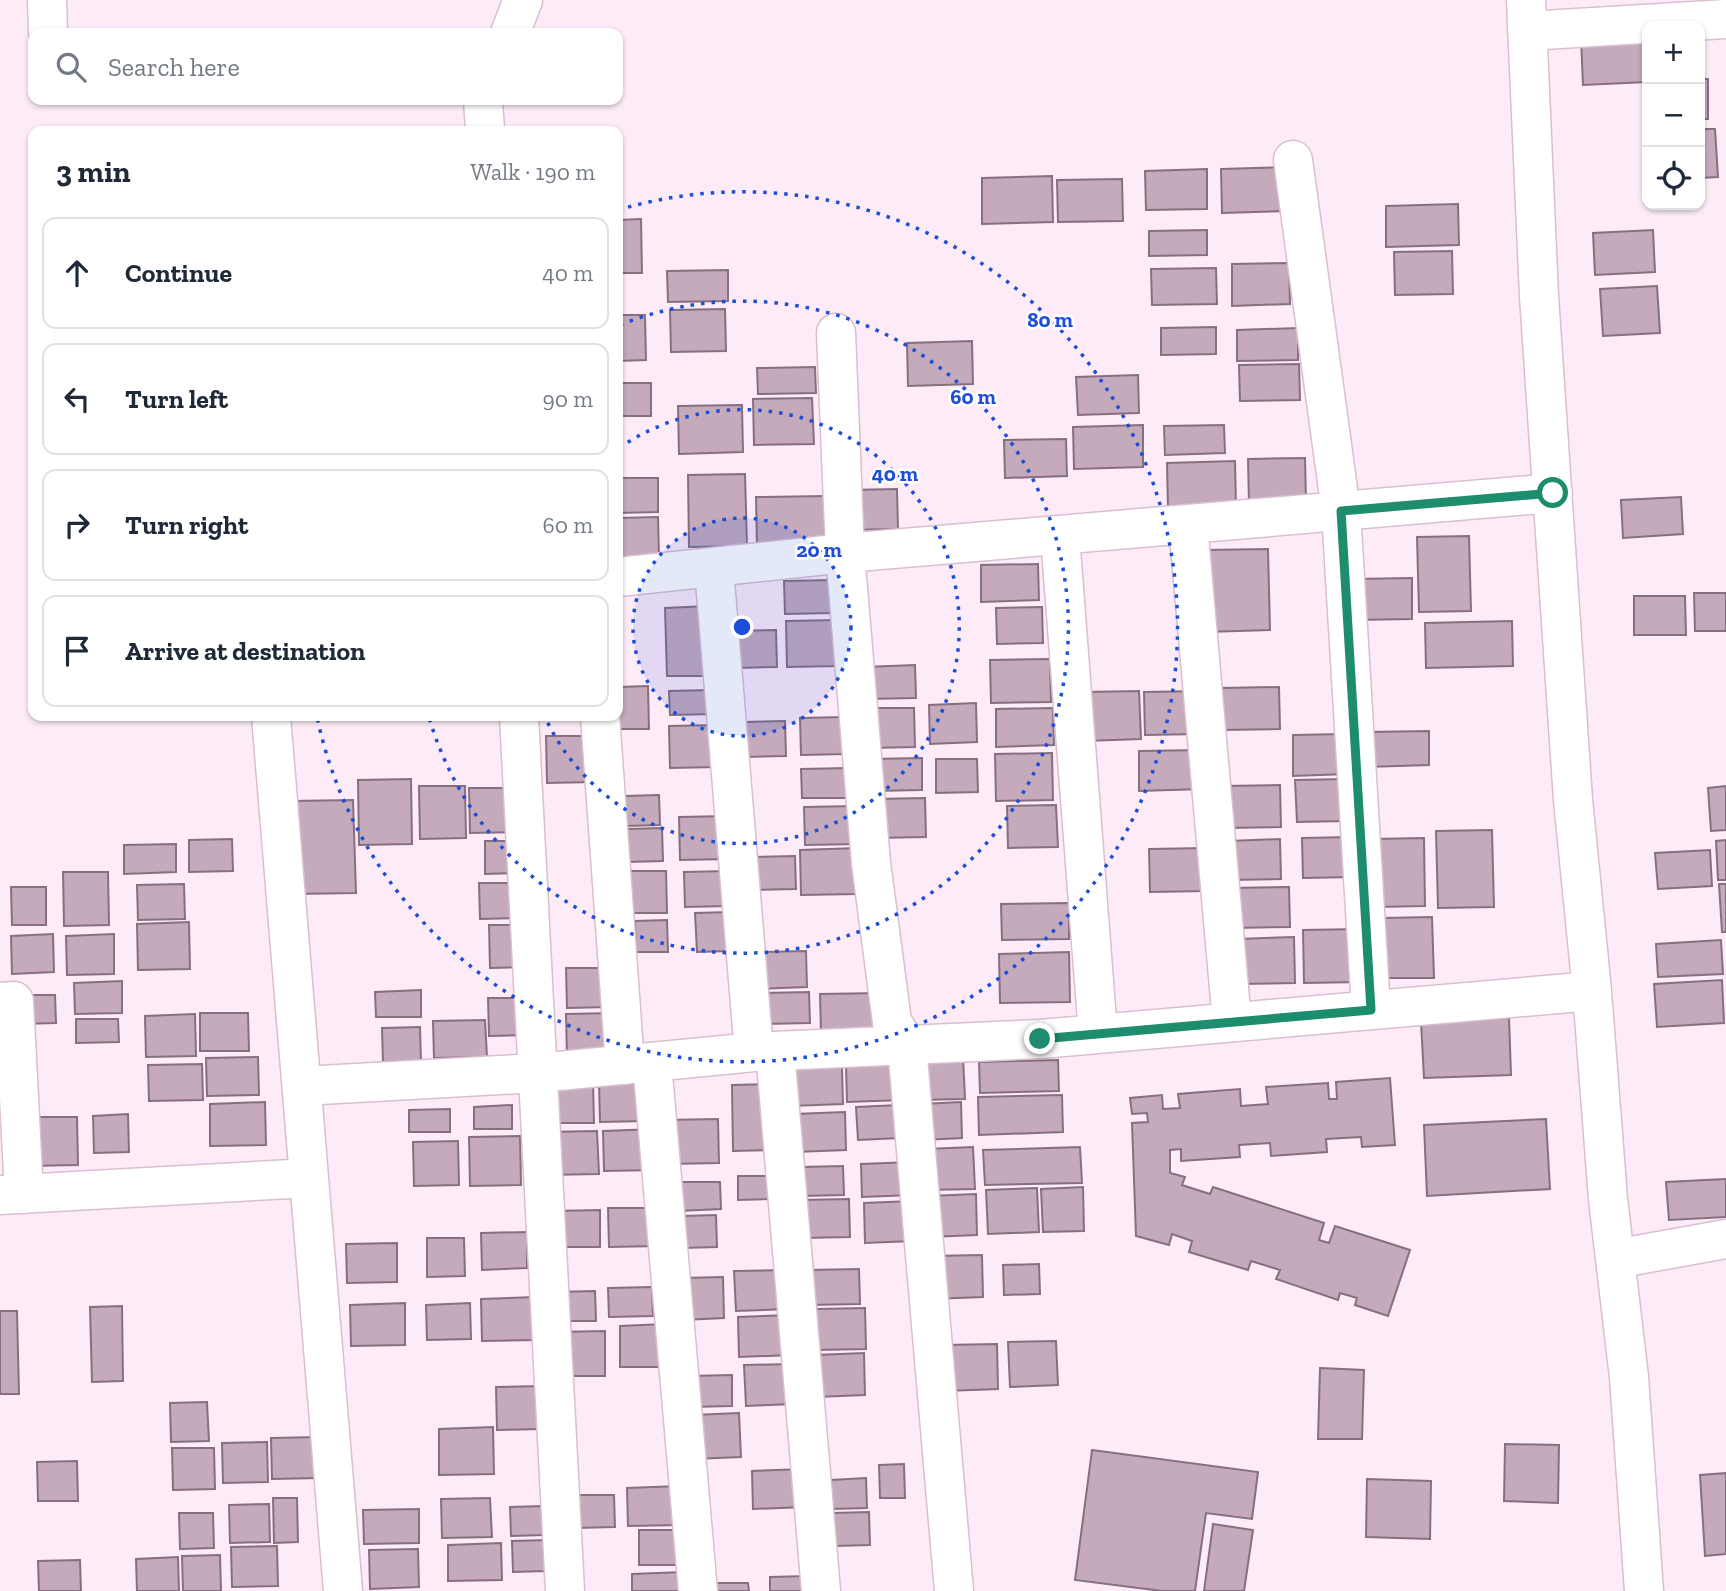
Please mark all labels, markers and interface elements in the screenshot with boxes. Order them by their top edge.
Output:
map controls [1642,21,1705,210]
button: + [1642,21,1705,84]
search box [28,28,623,105]
icon: search [52,48,90,86]
text: Search here [108,51,240,83]
button: − [1642,84,1705,147]
button: locate [1642,147,1705,210]
text: 3 min [56,154,131,190]
text: Walk · 190 m [470,158,595,186]
icon: ahead [58,254,96,292]
text: Continue [125,257,232,289]
text: 40 m [542,259,593,287]
text: 80 m [1027,307,1073,332]
icon: left [58,380,96,418]
text: Turn left [125,383,228,415]
text: 60 m [950,384,996,409]
text: 90 m [542,385,593,413]
text: 40 m [872,461,919,486]
route start [1537,477,1568,508]
icon: right [58,506,96,544]
text: Turn right [125,509,248,541]
text: 60 m [542,511,593,539]
text: 20 m [796,537,842,562]
centre of rings [730,615,754,639]
icon: arrive [58,632,96,670]
text: Arrive at destination [125,635,365,667]
route end [1024,1023,1055,1054]

